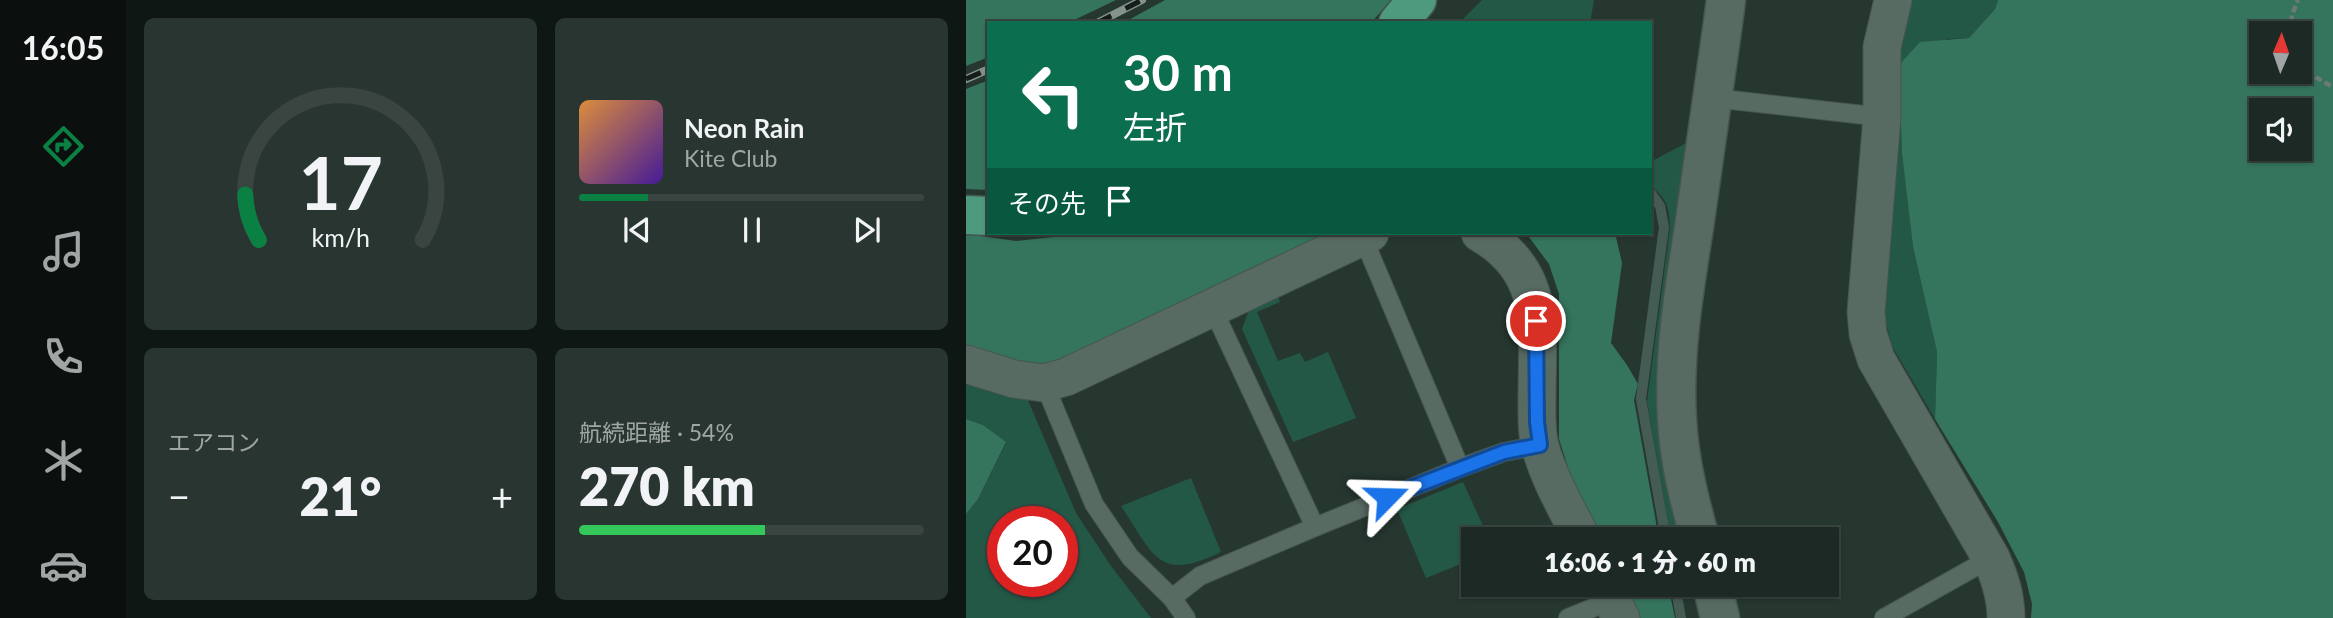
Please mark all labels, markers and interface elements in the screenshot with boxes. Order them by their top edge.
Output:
north arrow [2249,21,2312,84]
map controls [2249,21,2312,161]
text: 16:05 [22,28,104,67]
text: 30 m [1123,43,1233,101]
icon: left [1008,49,1099,140]
button: sound [2249,98,2312,161]
text: 左折 [1123,107,1187,146]
text: Neon Rain [684,112,804,144]
icon: directions [39,122,88,171]
text: 17 [298,139,383,227]
text: Kite Club [684,144,777,172]
icon: arrive [1100,182,1138,220]
text: その先 [1008,187,1086,219]
icon: previous [618,211,656,249]
icon: pause [733,211,771,249]
icon: next [848,211,886,249]
text: km/h [311,222,370,252]
icon: music [39,227,88,276]
pin [1506,291,1566,351]
icon: arrive [1517,302,1555,340]
icon: phone [39,332,88,381]
text: 航続距離 · 54% [579,418,734,446]
text: エアコン [168,428,260,456]
icon: climate [39,436,88,485]
text: 270 km [579,455,755,517]
position arrow [1350,460,1424,534]
text: 21° [300,465,381,527]
text: − [168,473,190,519]
text: + [491,473,513,519]
speed limit sign: 20 [987,506,1078,597]
icon: car [39,541,88,590]
text: 16:06 · 1 分 · 60 m [1544,546,1756,578]

